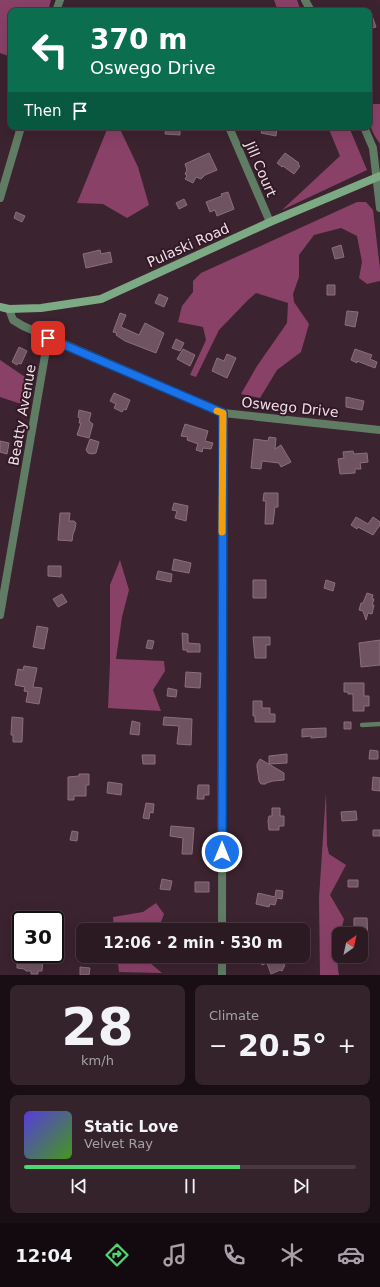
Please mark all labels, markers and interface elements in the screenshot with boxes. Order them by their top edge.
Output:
text: 370 m [90,23,187,56]
icon: left [24,24,76,76]
text: Oswego Drive [90,57,216,78]
icon: arrive [69,100,91,122]
text: Then [24,102,61,120]
street label: Jill Court [242,138,280,200]
street label: Pulaski Road [144,220,232,270]
pin [31,321,65,355]
icon: arrive [37,327,59,349]
street label: Beatty Avenue [5,363,39,467]
street label: Oswego Drive [241,394,339,420]
position arrow [201,831,243,873]
speed limit sign: 30 [12,911,64,963]
north arrow [332,927,368,963]
map controls [332,927,368,963]
text: 12:06 · 2 min · 530 m [103,934,283,952]
text: 28 [61,997,134,1057]
text: Climate [209,1008,259,1023]
text: 20.5° [238,1028,327,1063]
text: − [209,1033,227,1058]
text: + [338,1033,356,1058]
text: km/h [81,1053,114,1068]
text: Static Love [84,1118,178,1136]
text: Velvet Ray [84,1136,153,1151]
icon: previous [68,1175,90,1197]
icon: pause [179,1175,201,1197]
icon: next [290,1175,312,1197]
icon: directions [103,1241,131,1269]
icon: music [161,1241,189,1269]
icon: phone [220,1241,248,1269]
icon: climate [278,1241,306,1269]
icon: car [337,1241,365,1269]
text: 12:04 [15,1245,73,1266]

